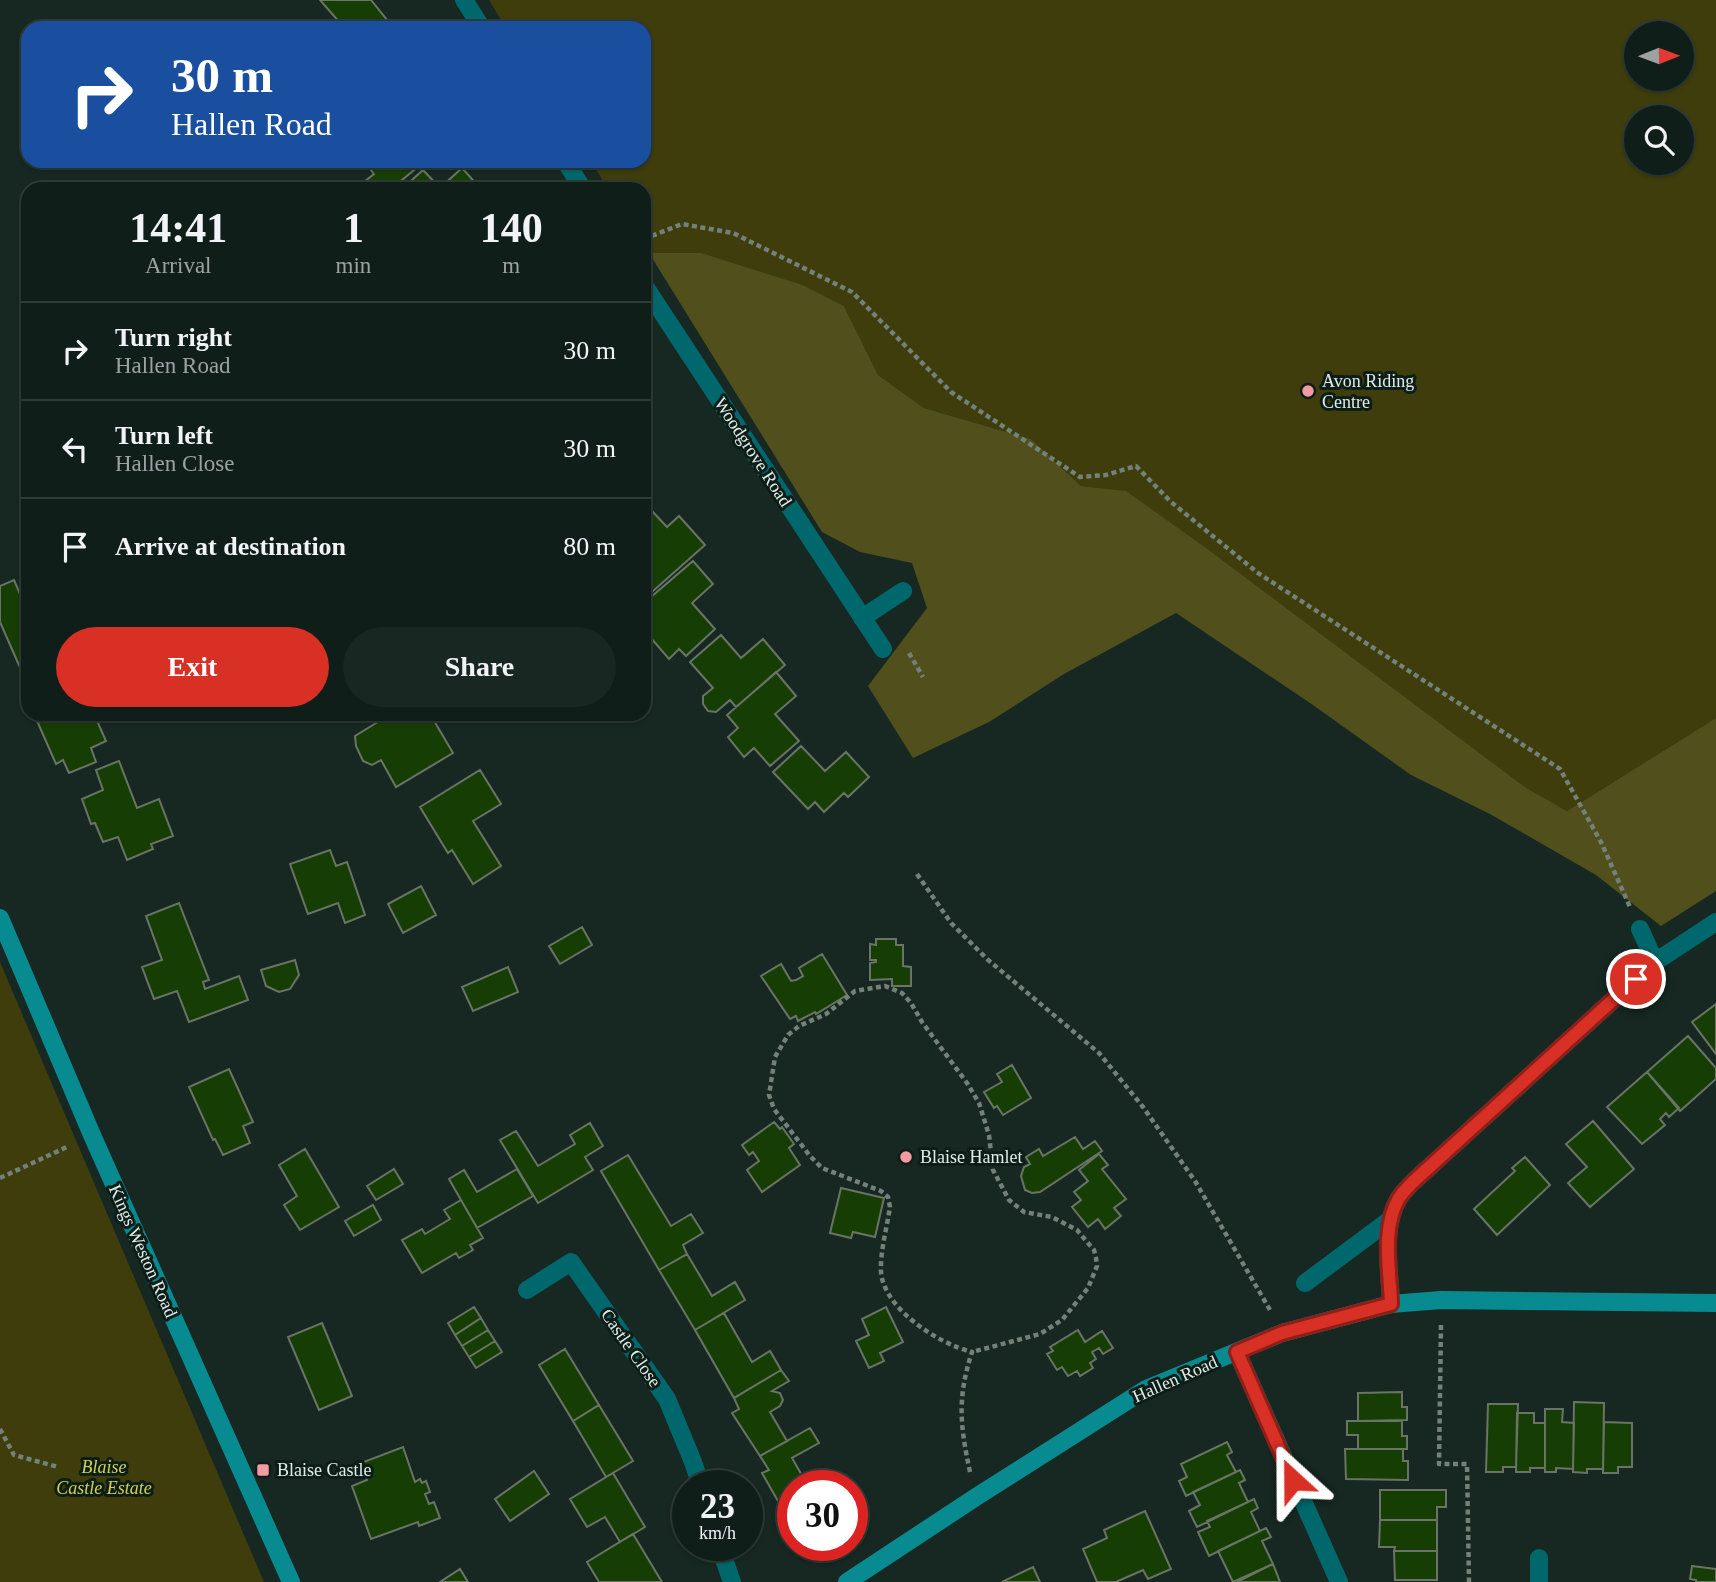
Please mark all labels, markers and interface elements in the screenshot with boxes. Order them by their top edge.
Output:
north arrow [1624,21,1694,91]
map controls [1624,21,1694,175]
text: 30 m [171,48,273,103]
icon: right [56,49,147,140]
button: search [1624,105,1694,175]
text: Hallen Road [171,106,332,142]
text: 14:41 [129,205,227,251]
text: 1 [343,205,364,251]
text: 140 [480,205,543,251]
text: Arrival [145,253,212,278]
text: min [336,253,371,278]
text: m [502,253,520,278]
text: Turn right [115,323,232,352]
icon: right [56,332,94,370]
text: 30 m [563,336,616,365]
text: Hallen Road [115,353,231,378]
place label: Avon Riding Centre [1322,371,1414,412]
marker: Avon Riding Centre [1300,383,1316,399]
street label: Woodgrove Road [710,394,796,510]
text: Turn left [115,421,213,450]
icon: left [56,430,94,468]
text: 30 m [563,434,616,463]
text: Hallen Close [115,451,234,476]
icon: arrive [56,528,94,566]
text: Arrive at destination [115,532,346,561]
text: 80 m [563,532,616,561]
button: Exit [56,627,329,707]
button: Share [343,627,616,707]
pin [1606,949,1666,1009]
icon: arrive [1617,960,1655,998]
place label: Blaise Hamlet [920,1147,1022,1167]
marker: Blaise Hamlet [898,1149,914,1165]
street label: Kings Weston Road [105,1182,181,1320]
street label: Castle Close [597,1305,665,1391]
street label: Hallen Road [1130,1351,1220,1407]
position arrow [1256,1443,1330,1517]
park label: Blaise Castle Estate [56,1457,152,1498]
place label: Blaise Castle [277,1460,371,1480]
marker: Blaise Castle [255,1462,271,1478]
speed limit sign: 30 [777,1470,868,1561]
text: 23 [700,1487,735,1526]
text: km/h [699,1523,736,1543]

